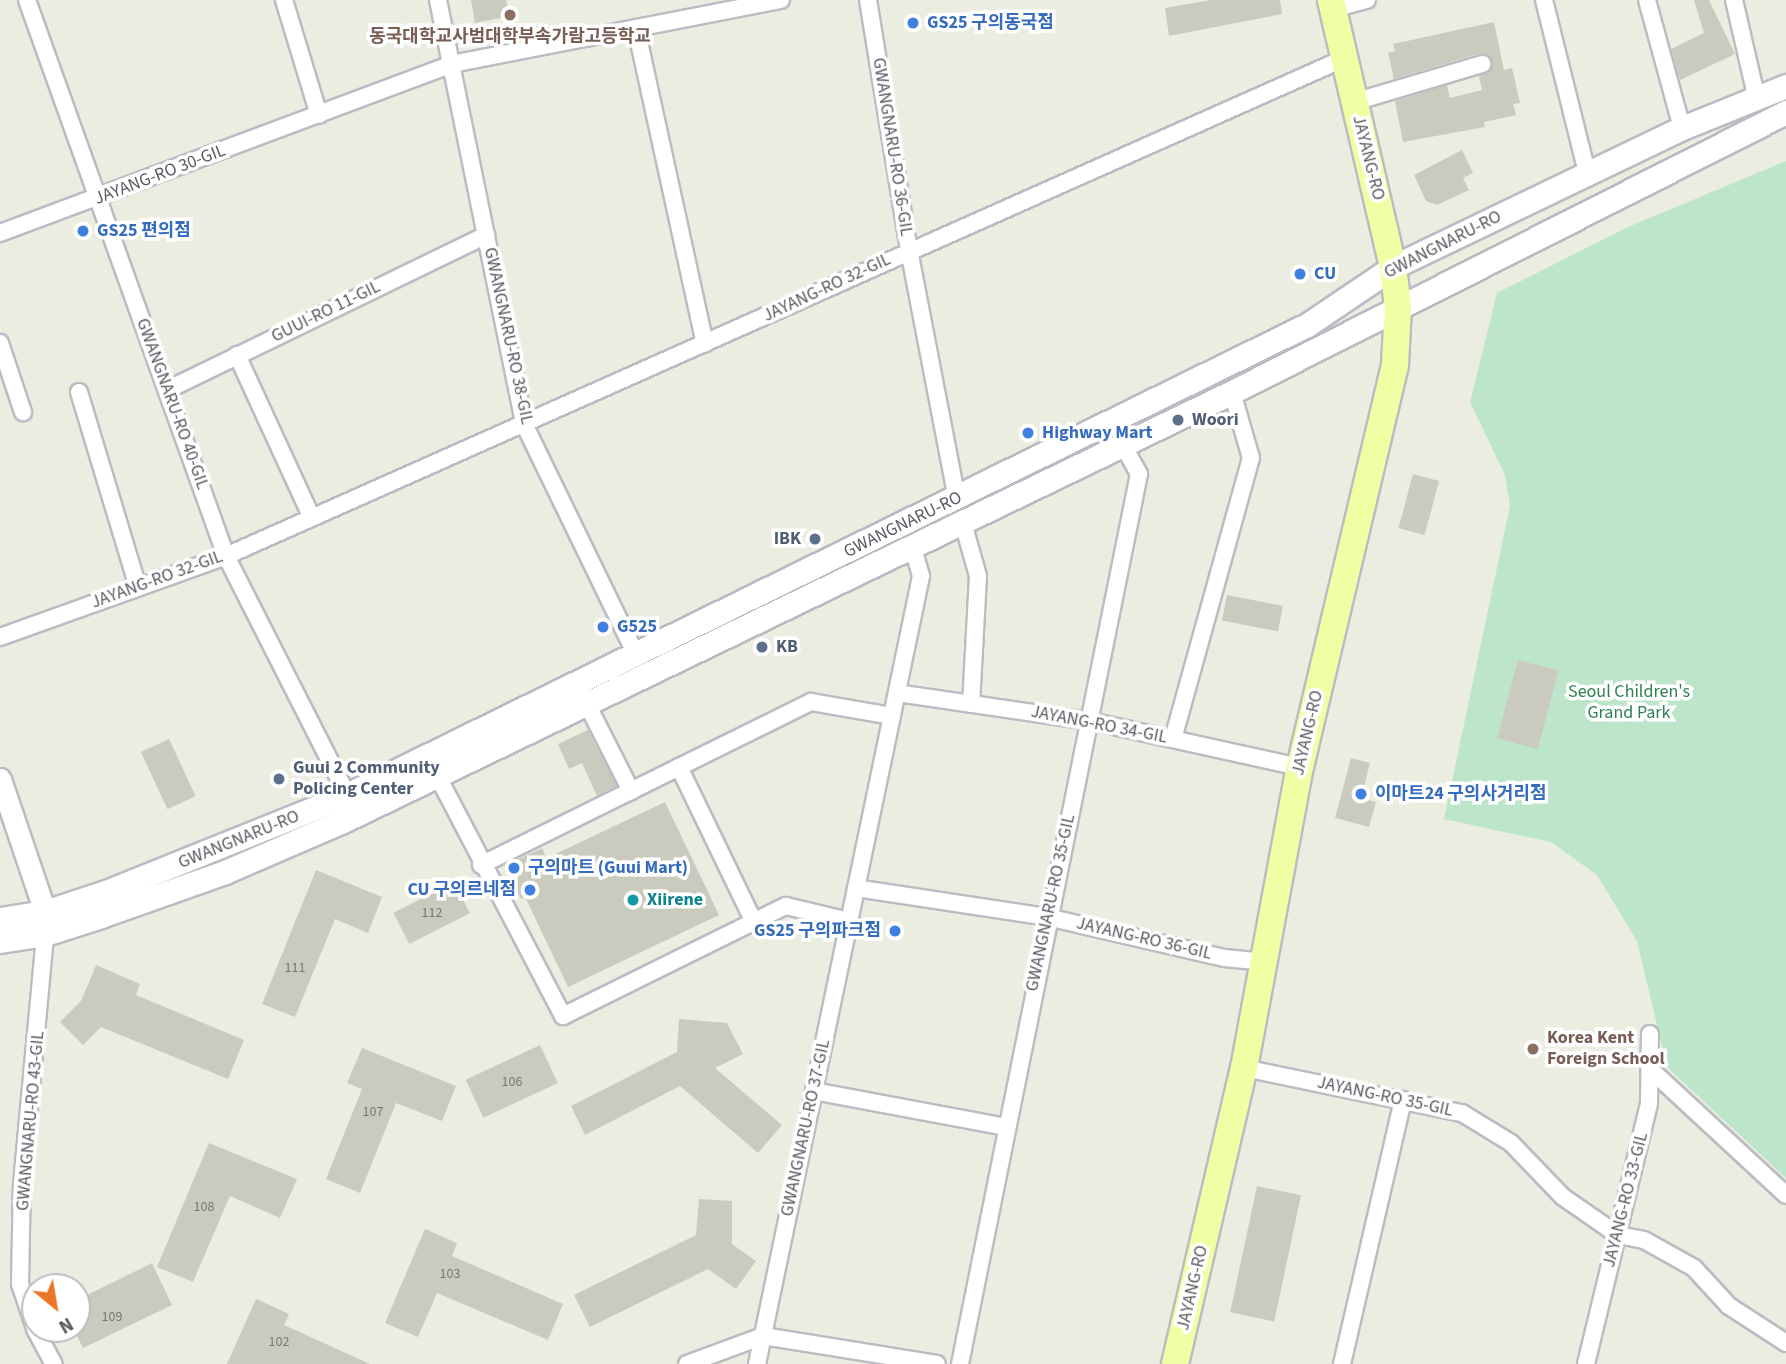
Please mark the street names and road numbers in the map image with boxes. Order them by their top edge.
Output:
street label: GWANGNARU-RO 36-GIL [867,56,917,238]
street label: JAYANG-RO [1347,113,1389,203]
street label: JAYANG-RO 30-GIL [91,140,229,210]
street label: GWANGNARU-RO [1381,206,1505,284]
street label: GWANGNARU-RO 38-GIL [479,245,537,427]
street label: JAYANG-RO 32-GIL [760,249,894,327]
street label: GUUI-RO 11-GIL [268,276,384,348]
street label: GWANGNARU-RO 40-GIL [131,316,213,492]
street label: GWANGNARU-RO [840,487,966,563]
street label: JAYANG-RO 32-GIL [88,546,226,614]
street label: JAYANG-RO [1288,688,1328,778]
street label: JAYANG-RO 34-GIL [1029,701,1169,749]
street label: GWANGNARU-RO [175,806,303,874]
street label: GWANGNARU-RO 35-GIL [1022,812,1080,994]
street label: JAYANG-RO 36-GIL [1074,913,1214,965]
street label: GWANGNARU-RO 43-GIL [12,1030,50,1212]
street label: GWANGNARU-RO 37-GIL [777,1037,835,1219]
street label: JAYANG-RO 35-GIL [1315,1072,1455,1122]
street label: JAYANG-RO 33-GIL [1599,1130,1653,1270]
street label: JAYANG-RO [1173,1243,1213,1333]

